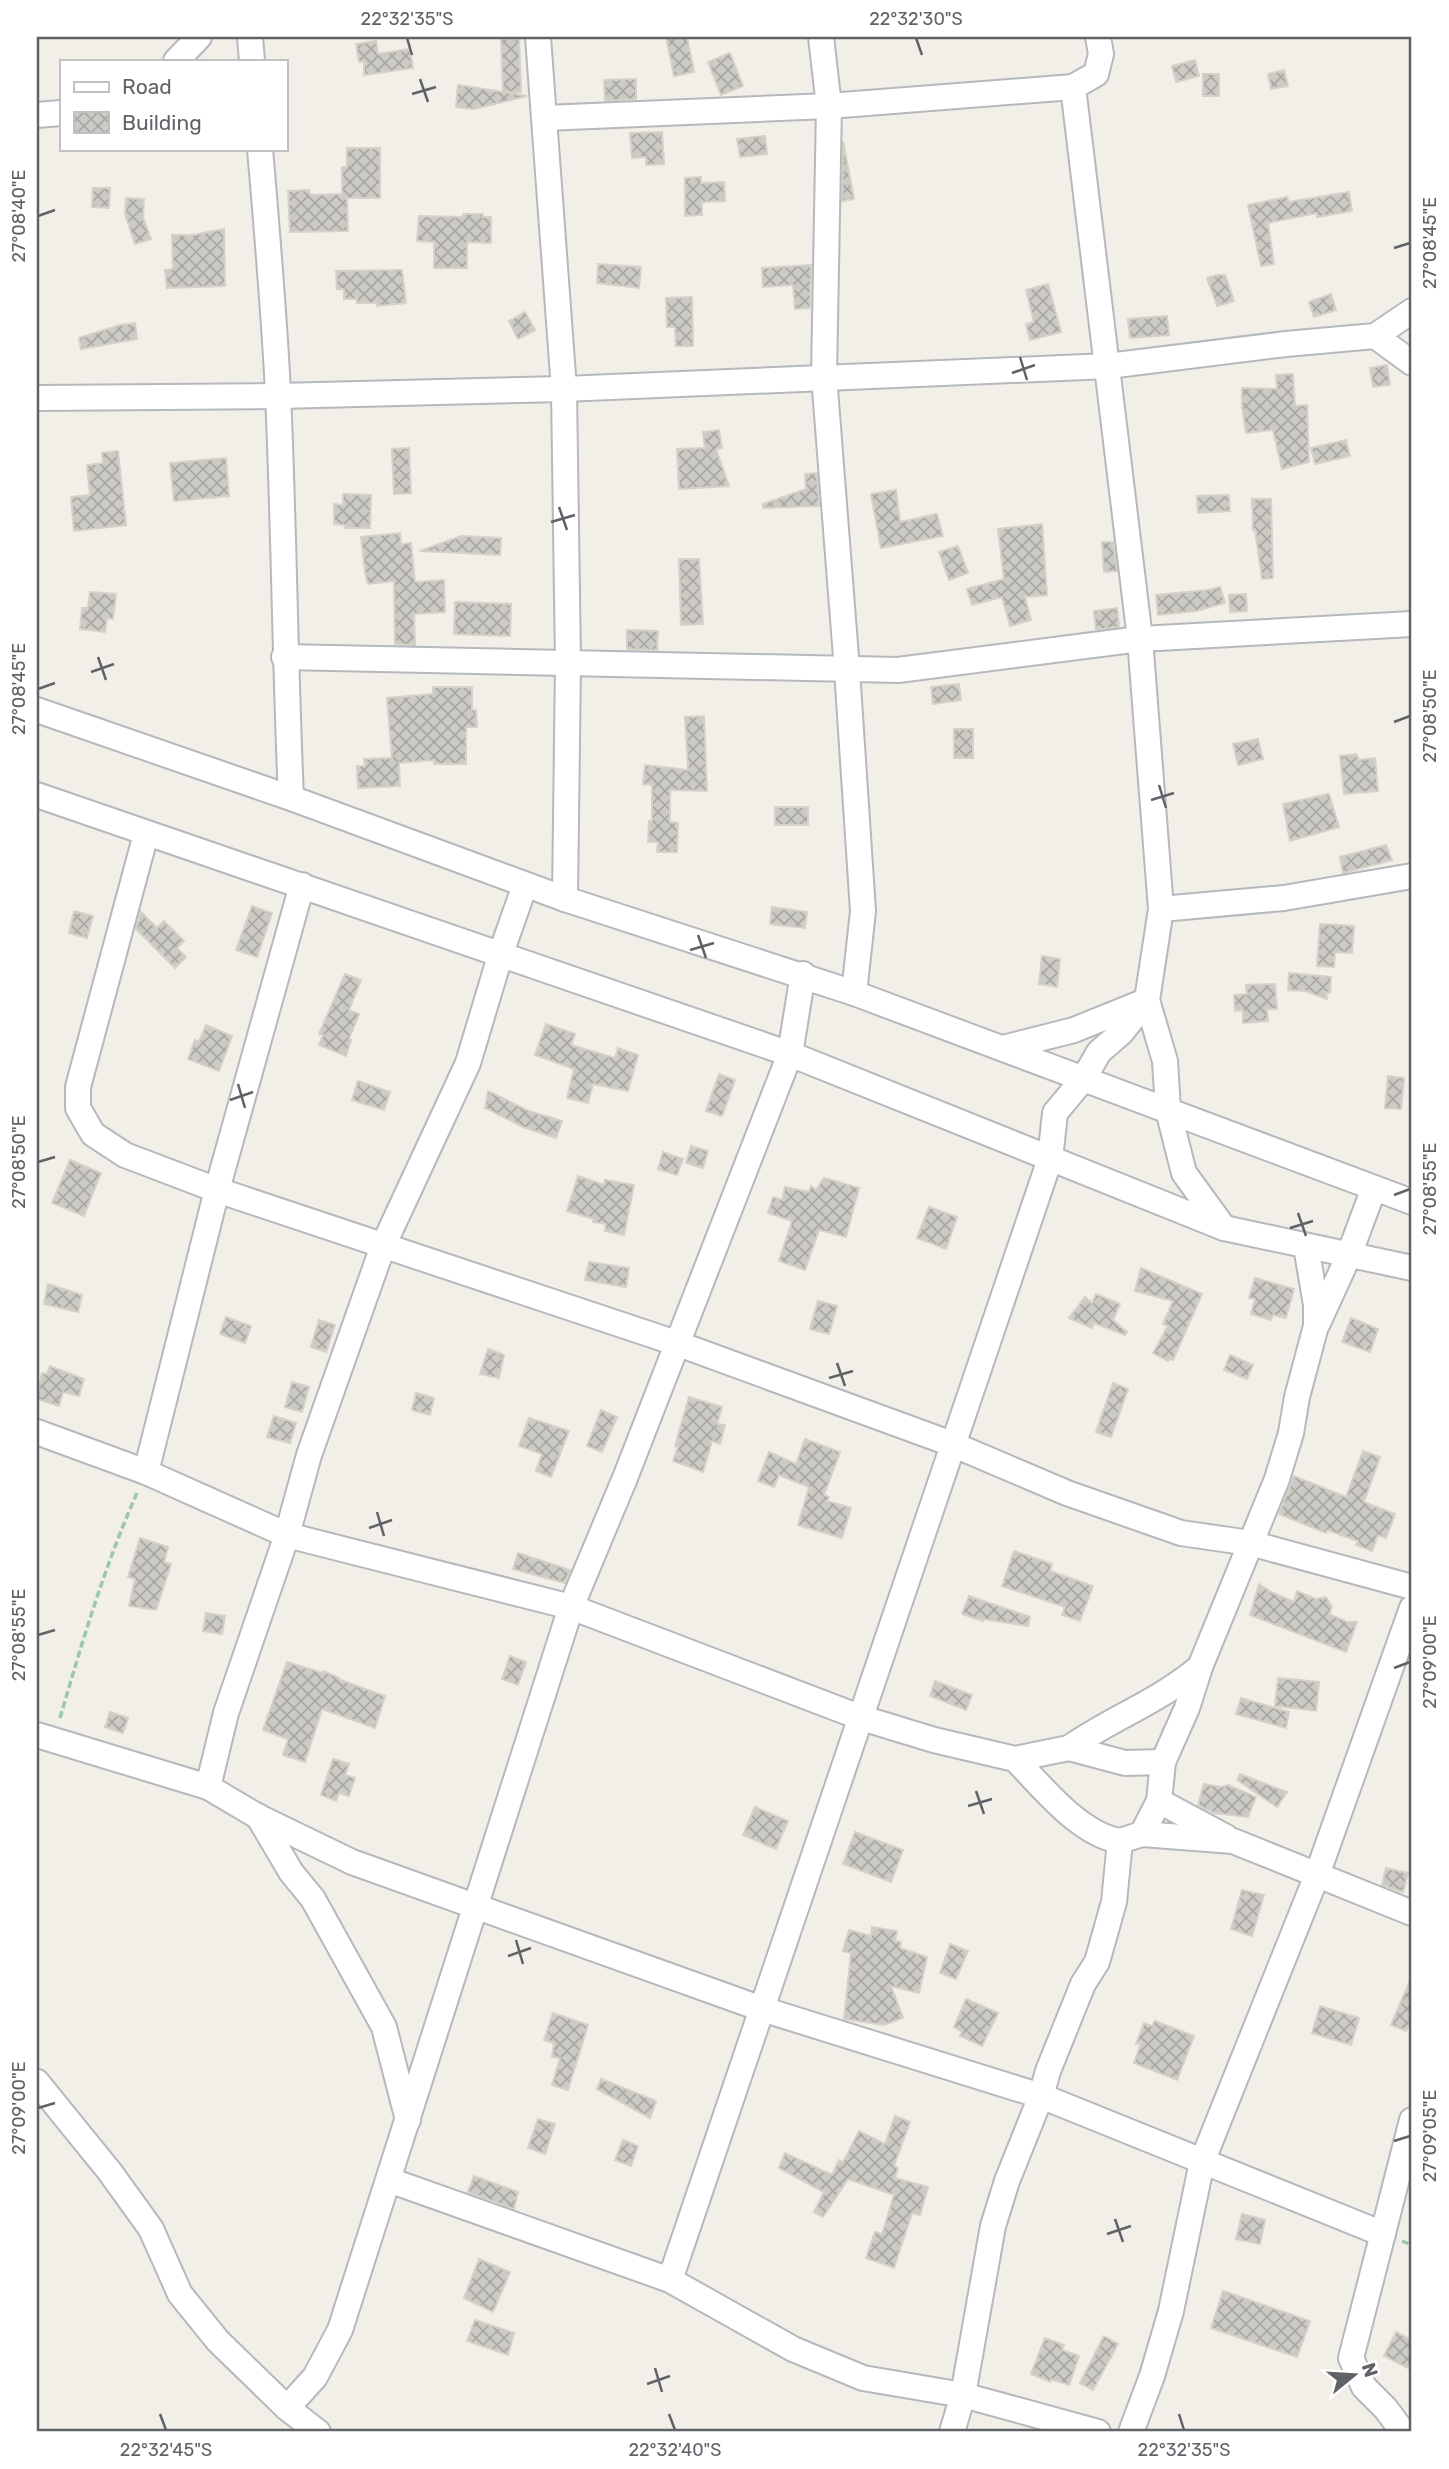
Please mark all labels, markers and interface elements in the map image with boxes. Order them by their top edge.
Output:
text: 22°32'35"S [361,8,453,30]
text: 22°32'30"S [869,8,963,30]
legend [60,60,287,150]
text: Road [122,74,172,99]
text: Building [122,110,202,135]
text: 27°08'40"E [8,170,30,262]
text: 27°08'45"E [1419,197,1441,289]
text: 27°08'45"E [8,643,30,735]
text: 27°08'50"E [1419,669,1441,763]
text: 27°08'50"E [8,1115,30,1209]
text: 27°08'55"E [1419,1143,1441,1235]
text: 27°08'55"E [8,1589,30,1681]
text: 27°09'00"E [1419,1615,1441,1709]
text: 27°09'00"E [8,2061,30,2155]
text: 27°09'05"E [1419,2090,1441,2182]
north arrow [1320,2340,1390,2410]
text: N [1357,2360,1383,2380]
text: 22°32'45"S [120,2439,212,2461]
text: 22°32'40"S [628,2439,722,2461]
text: 22°32'35"S [1138,2439,1230,2461]

